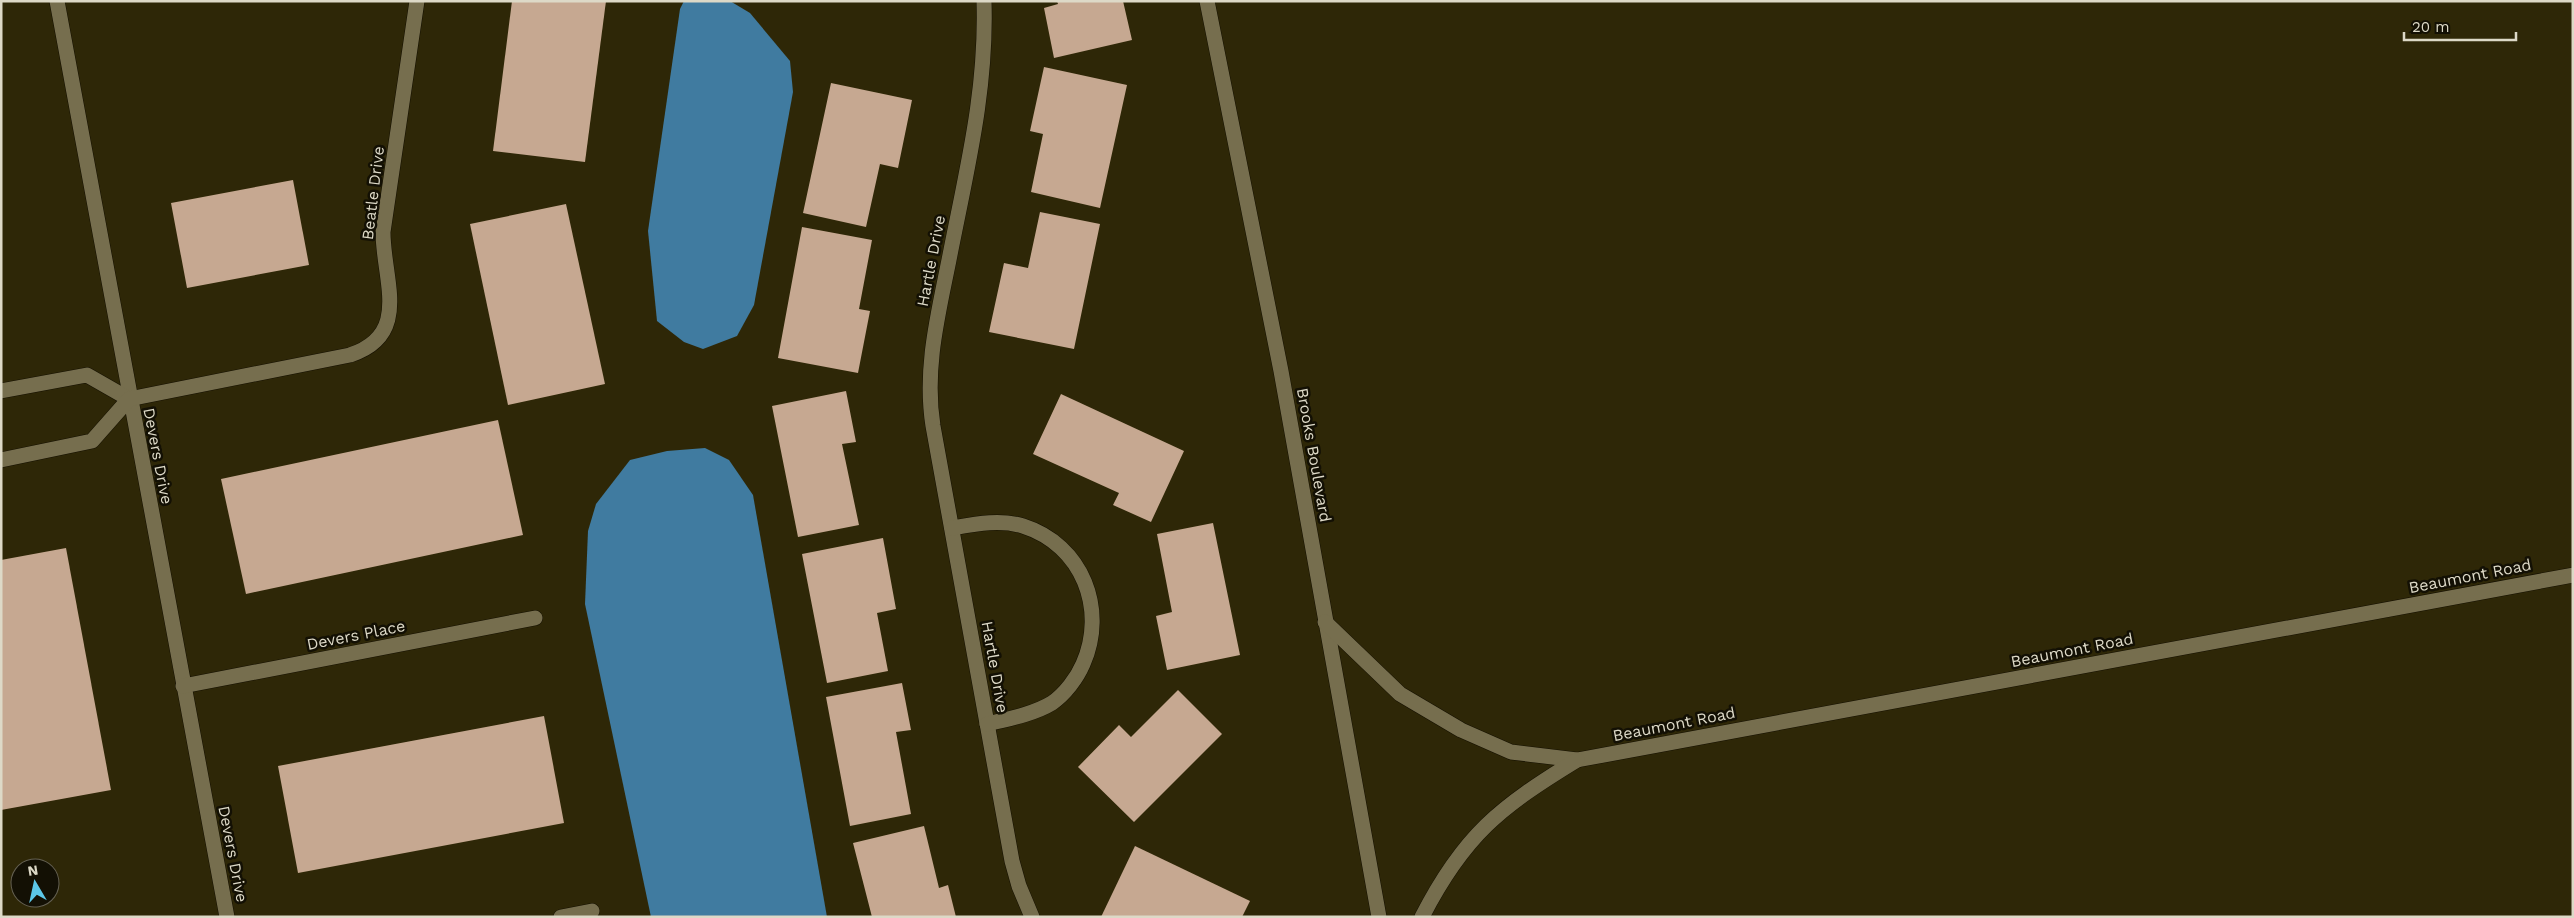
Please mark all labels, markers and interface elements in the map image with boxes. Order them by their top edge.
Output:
scale bar [2404,10,2516,42]
text: 20 m [2412,18,2450,36]
street label: Beatle Drive [358,145,388,241]
street label: Hartle Drive [913,214,949,308]
street label: Brooks Boulevard [1293,386,1335,524]
street label: Devers Drive [139,406,177,506]
street label: Beaumont Road [2407,555,2533,597]
street label: Devers Place [305,616,407,654]
street label: Hartle Drive [978,620,1012,714]
street label: Beaumont Road [2009,629,2135,671]
street label: Beaumont Road [1611,703,1737,745]
street label: Devers Drive [214,804,252,904]
north arrow [10,858,60,908]
text: N [27,861,39,879]

